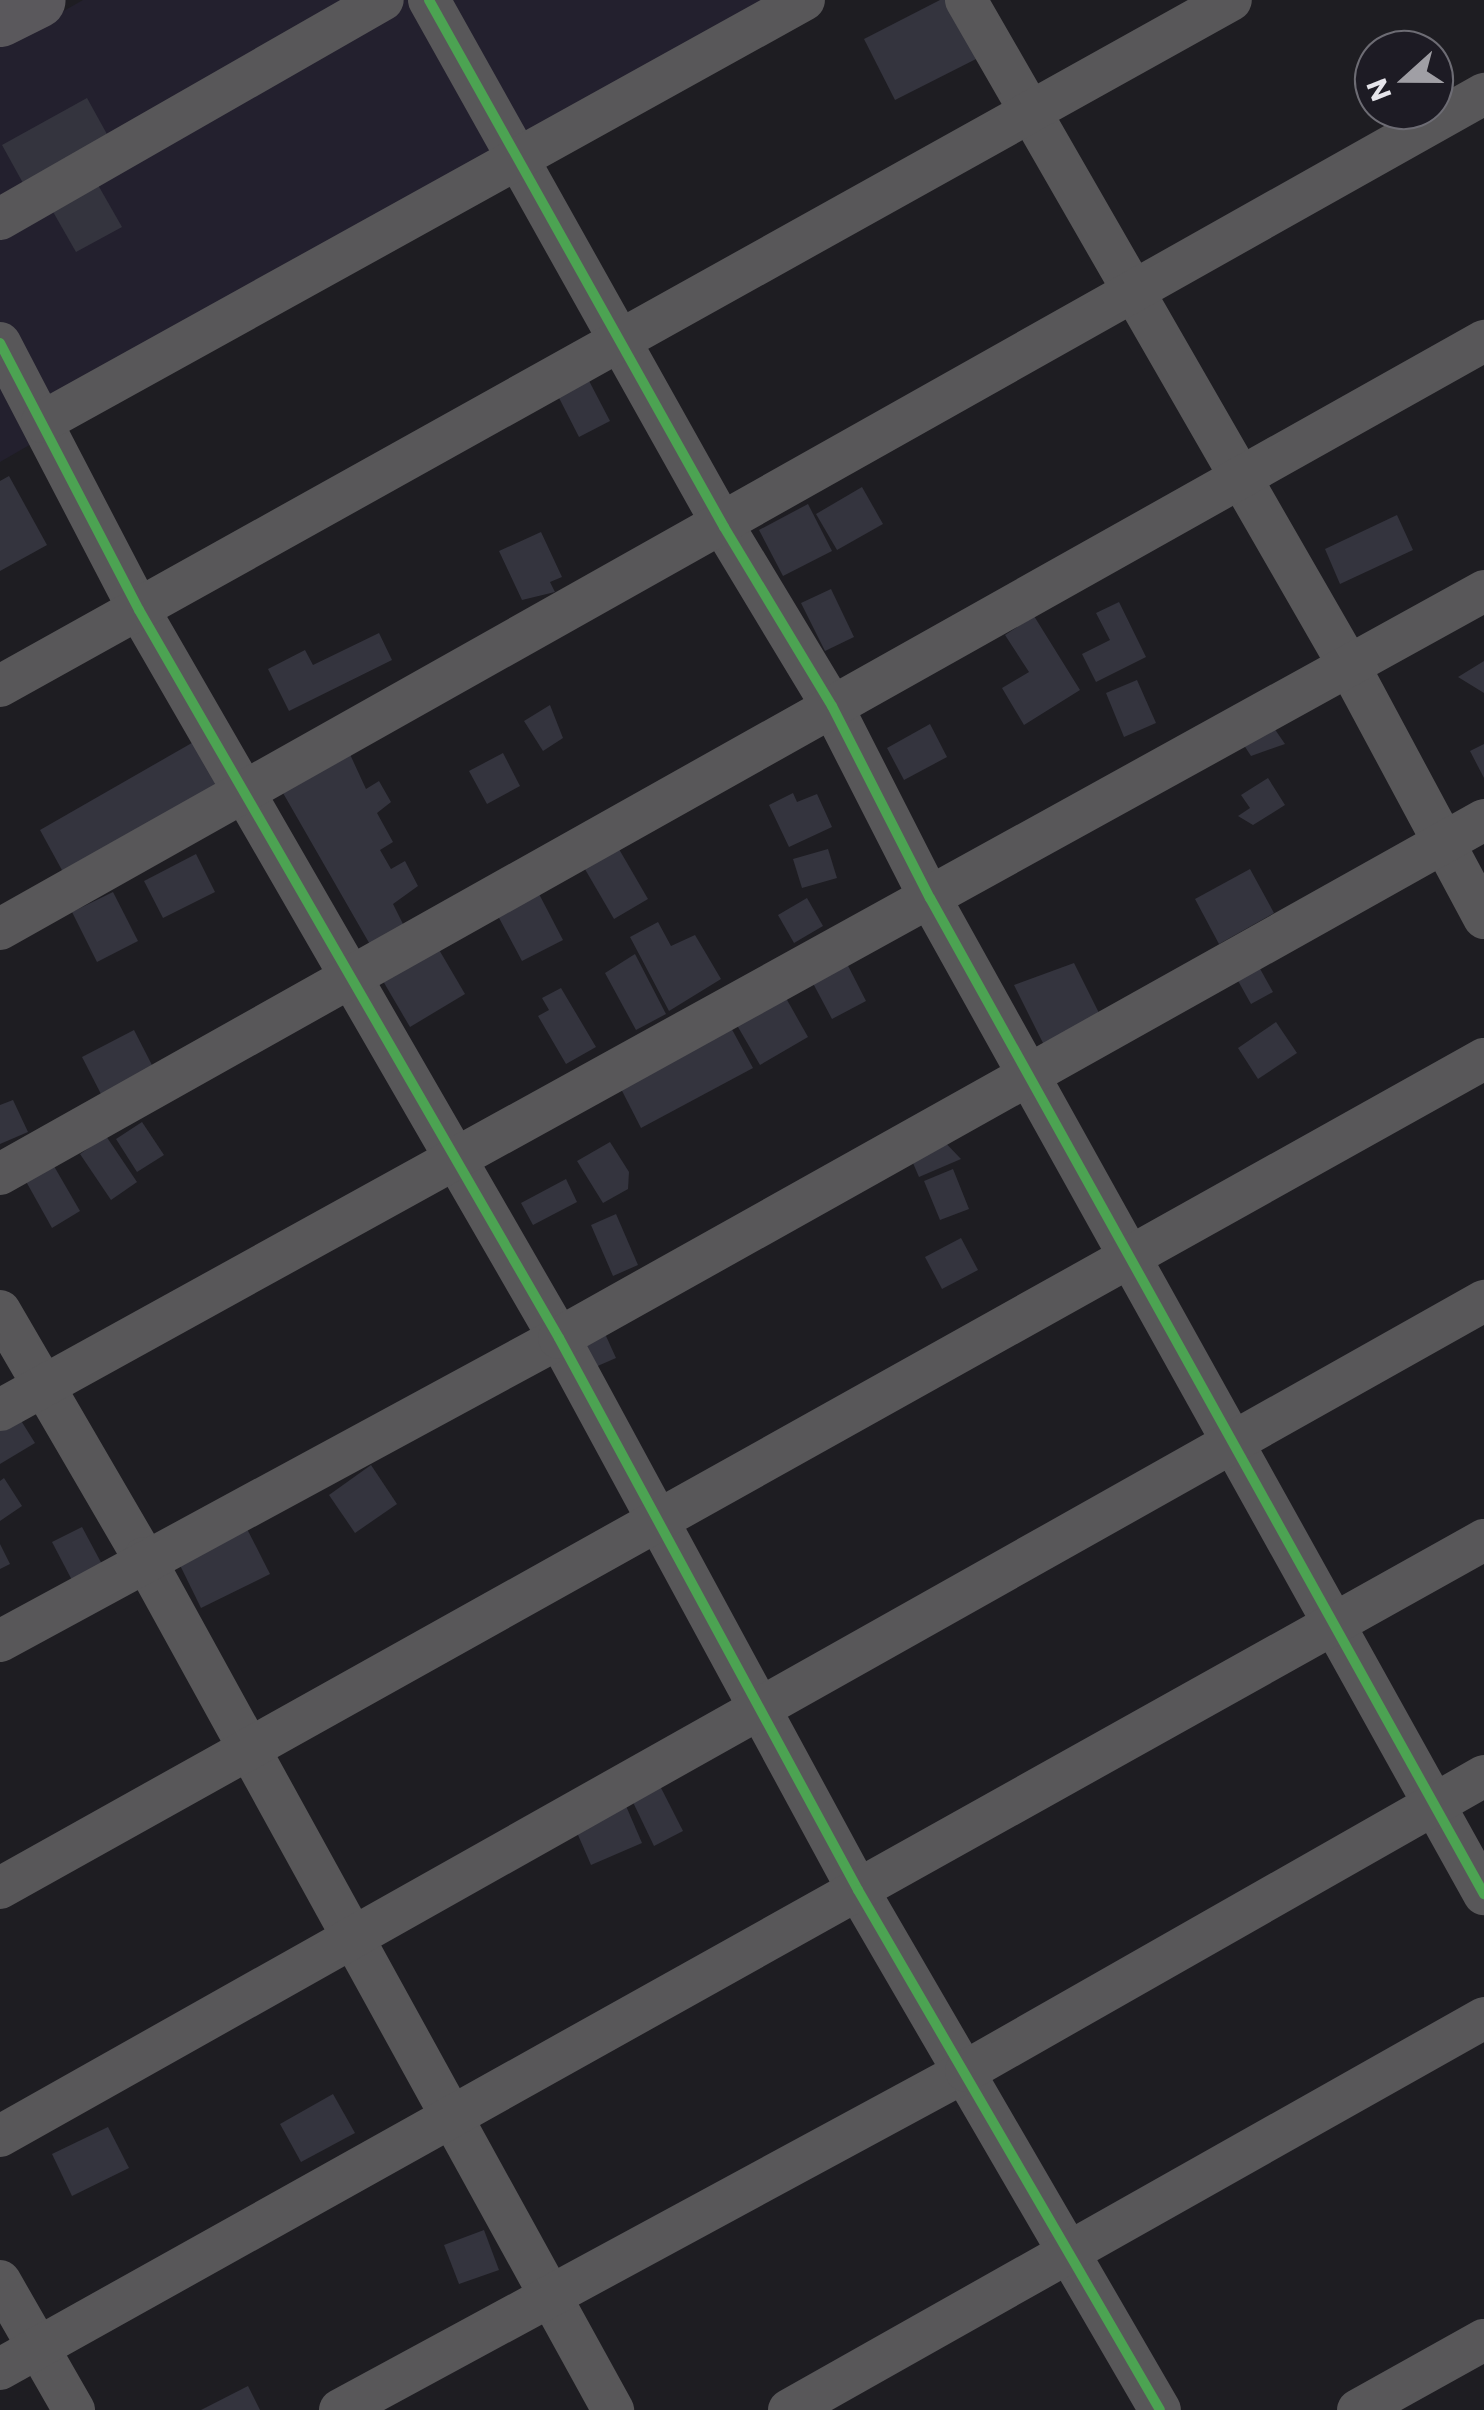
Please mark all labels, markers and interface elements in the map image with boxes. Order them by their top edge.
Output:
north arrow [1354,30,1454,130]
text: N [1358,74,1397,106]

